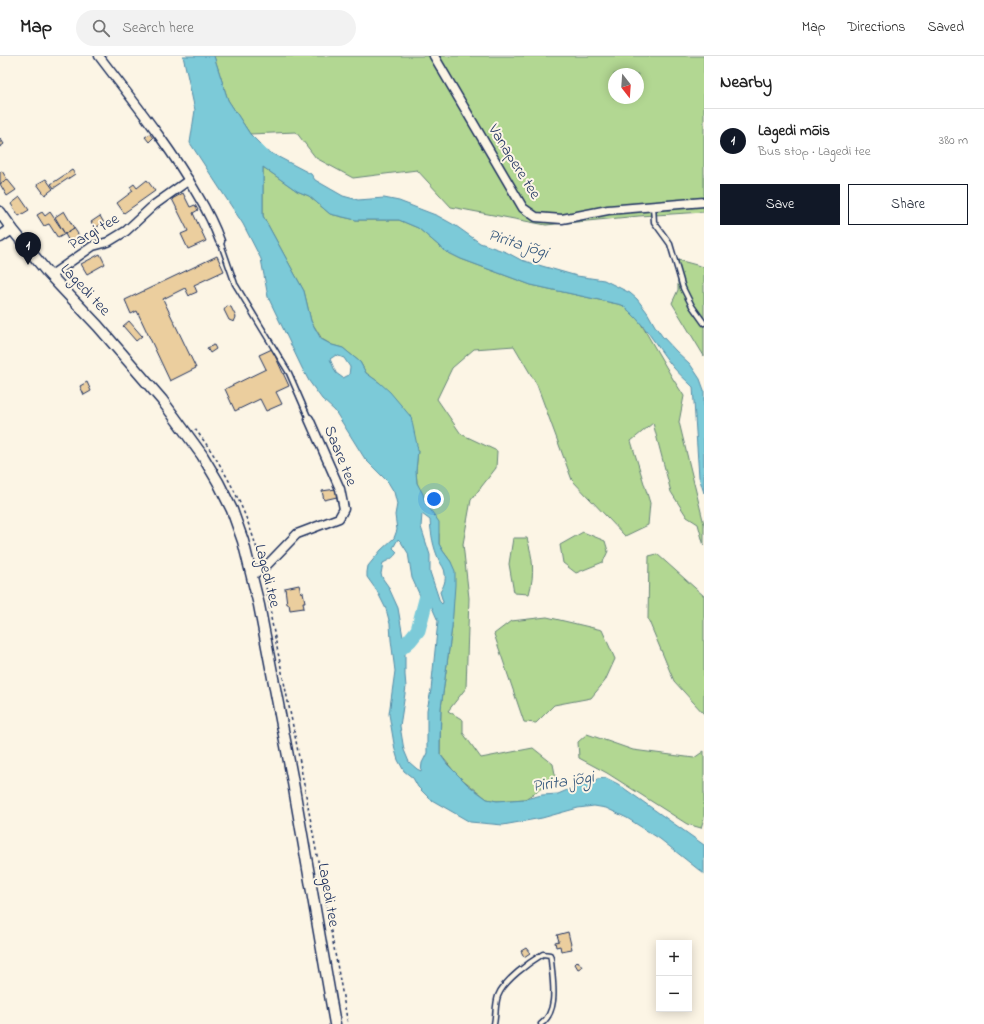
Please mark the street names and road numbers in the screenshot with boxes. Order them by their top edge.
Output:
street label: Vanapere tee [481,119,547,205]
street label: Pargi tee [64,207,125,257]
street label: Lagedi tee [54,258,116,322]
street label: Saare tee [317,422,363,491]
street label: Lagedi tee [248,542,287,611]
street label: Lagedi tee [311,861,346,930]

